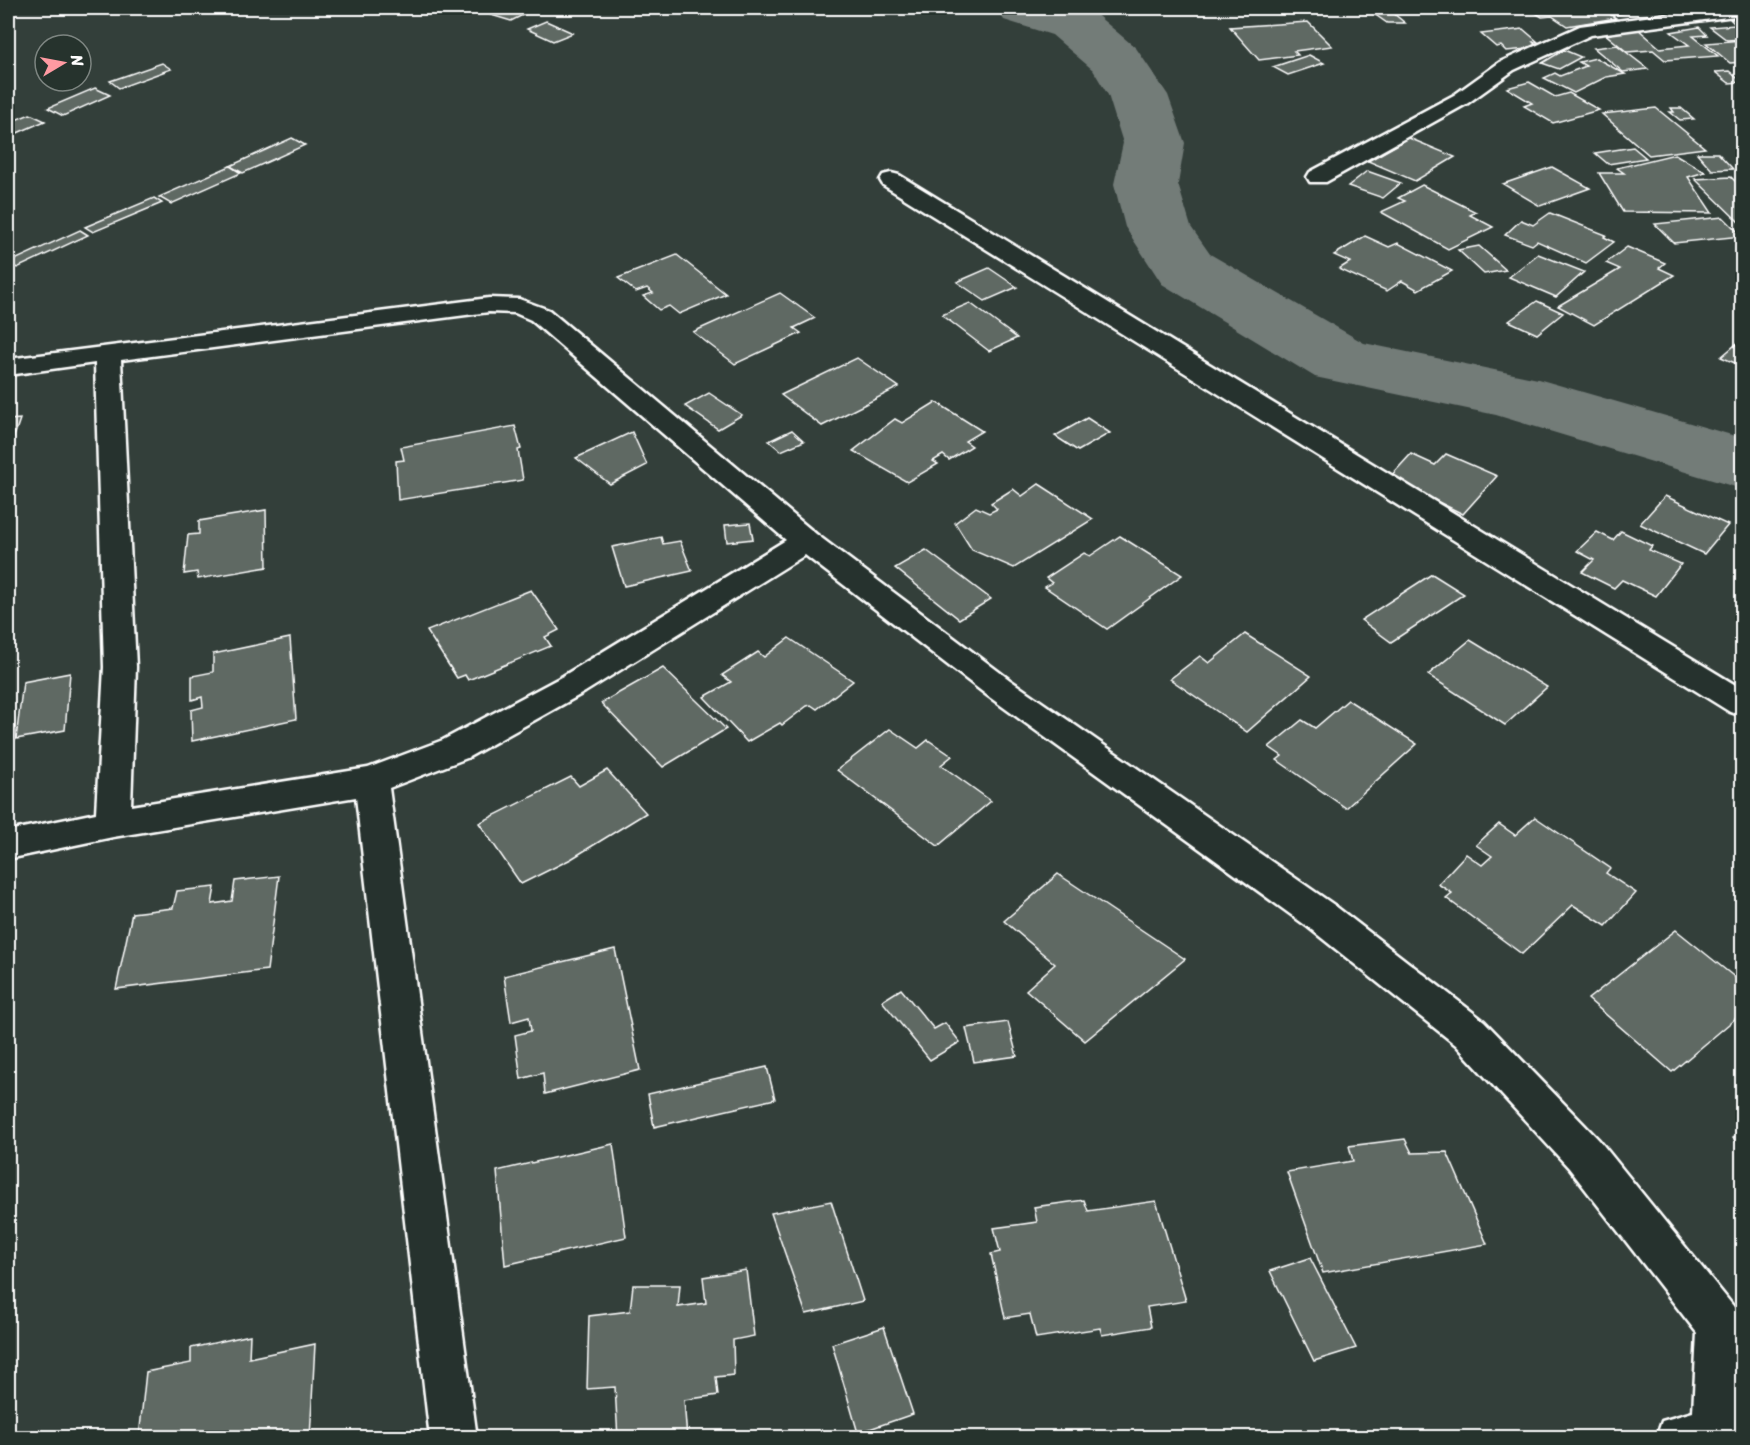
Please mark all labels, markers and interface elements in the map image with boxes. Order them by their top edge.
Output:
north arrow [33,33,93,93]
text: N [62,52,93,69]

